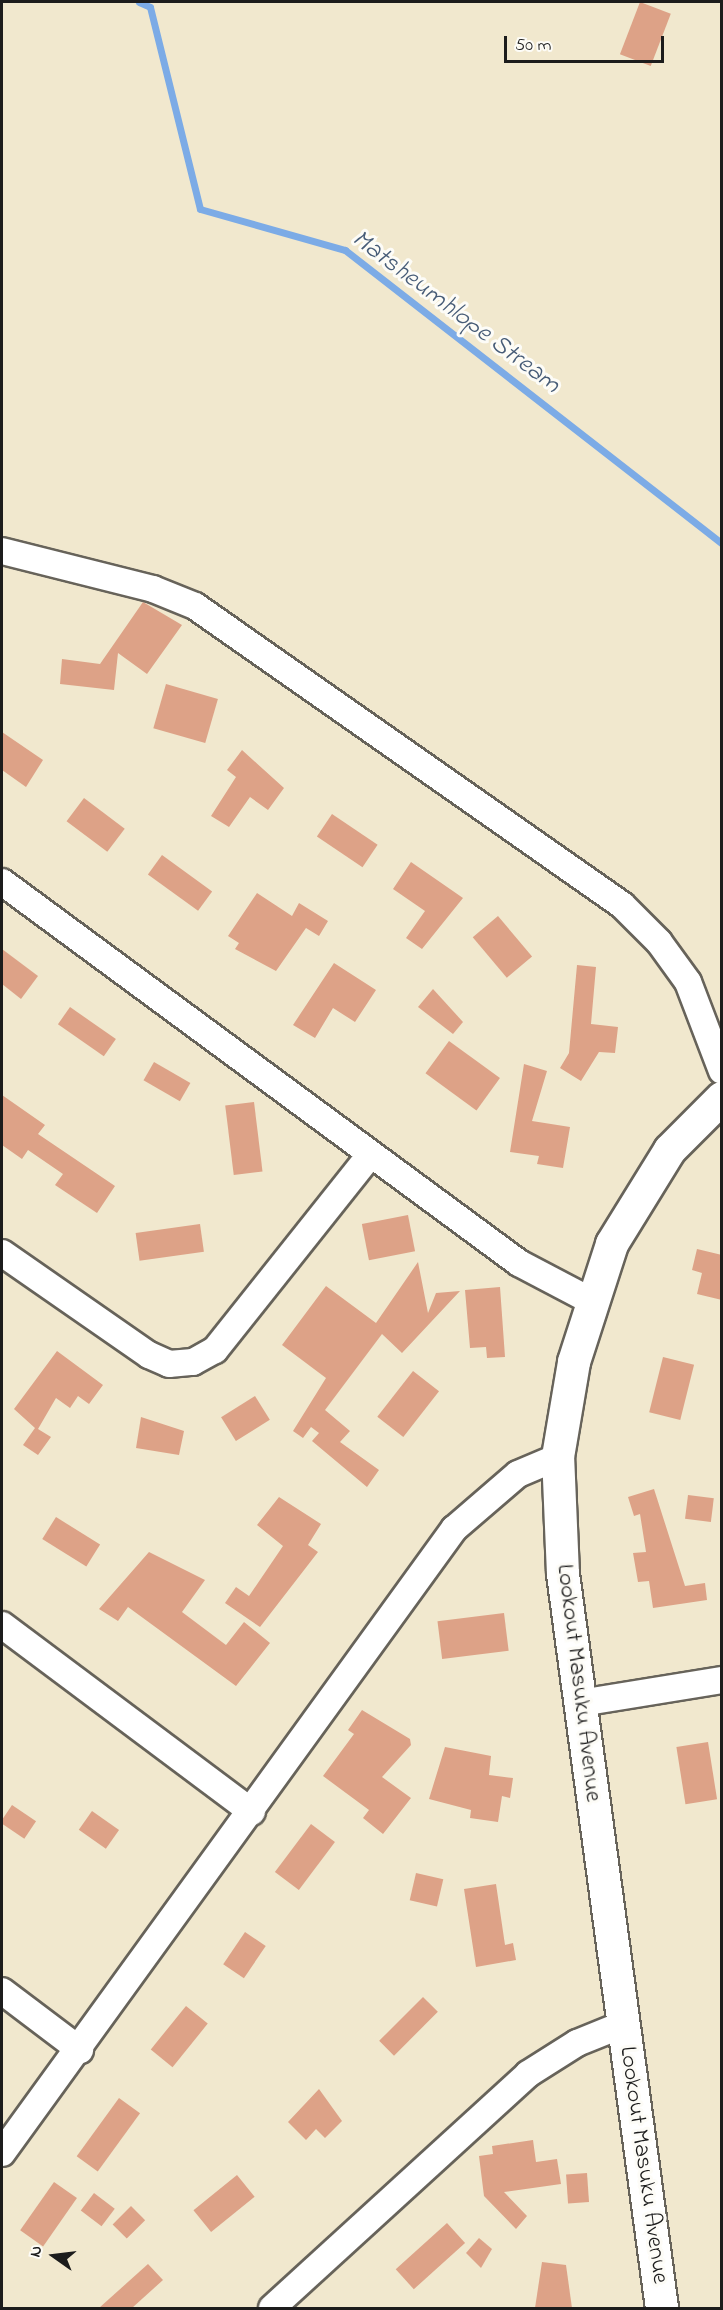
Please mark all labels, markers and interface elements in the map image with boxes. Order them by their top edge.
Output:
scale bar [507,24,668,62]
text: 50 m [515,33,552,59]
water label: Matsheumhlope Stream [345,225,565,401]
street label: Lookout Masuku Avenue [549,1563,607,1803]
street label: Lookout Masuku Avenue [612,2045,674,2285]
north arrow [24,2226,84,2286]
text: N [24,2243,49,2260]

